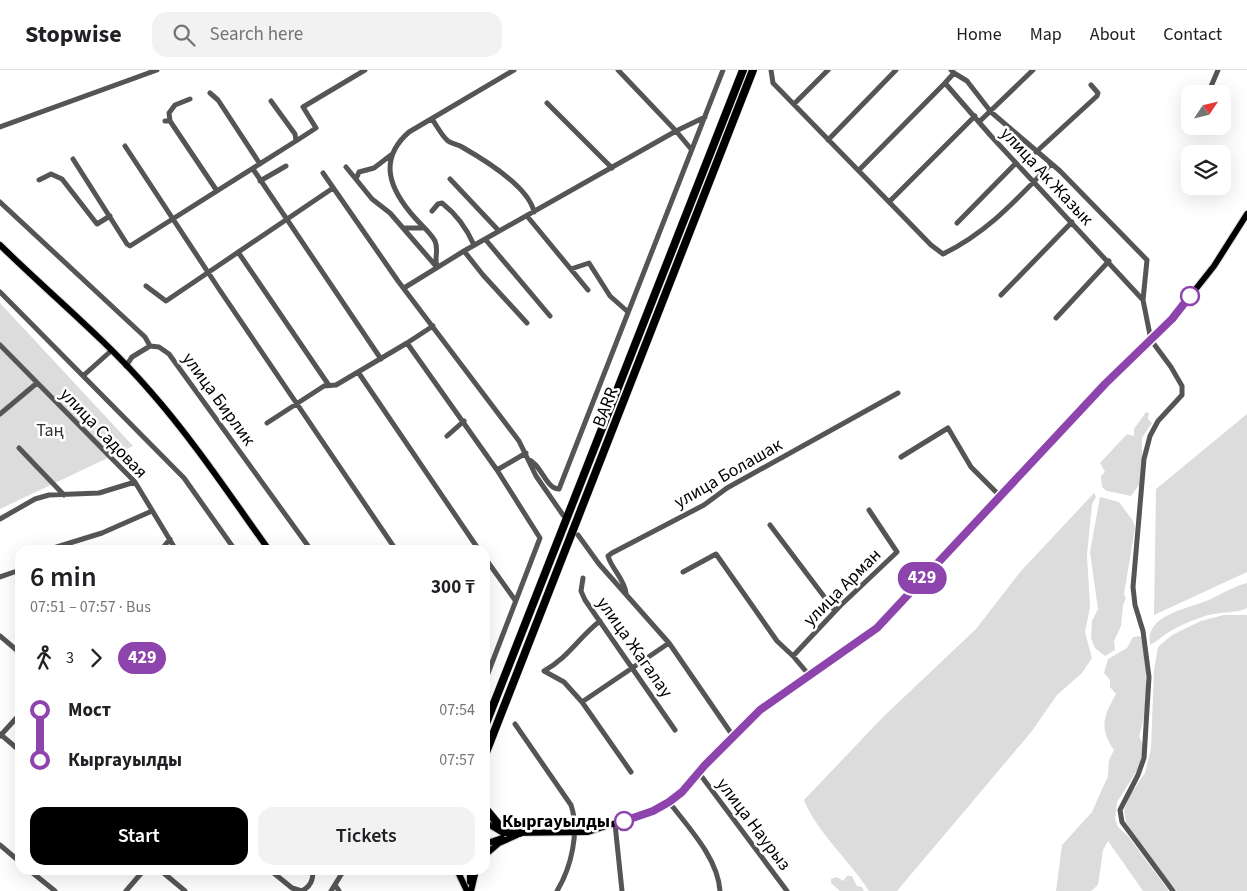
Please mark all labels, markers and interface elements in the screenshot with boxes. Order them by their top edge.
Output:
search box [152,12,502,57]
text: Stopwise [25,17,122,52]
icon: search [170,21,198,49]
text: Search here [210,21,303,48]
text: Home [956,22,1002,47]
text: Map [1030,22,1062,47]
text: About [1090,22,1135,47]
text: Contact [1163,22,1222,47]
north arrow [1181,85,1231,135]
map controls [1181,85,1231,195]
street label: улица Ак Жазык [994,122,1099,231]
button: layers [1181,145,1231,195]
unlabelled marker [1180,286,1200,306]
street label: улица Бирлик [176,347,261,451]
street label: улица Садовая [54,383,153,484]
street label: BARR [586,384,624,431]
park label: Таң [36,418,64,443]
street label: улица Болашак [670,432,787,515]
street label: улица Арман [798,543,887,632]
text: 6 min [30,557,97,597]
line badge: 429 [893,562,951,594]
text: 429 [908,565,936,590]
text: 300 ₸ [431,574,475,601]
street label: улица Жагалау [591,592,679,703]
text: 07:51 – 07:57 · Bus [30,596,151,618]
icon: walk [30,644,58,672]
icon: forward [82,644,110,672]
text: 429 [128,645,156,670]
text: 3 [66,647,74,669]
text: Мост [68,697,111,724]
text: 07:54 [439,699,475,721]
text: Кыргауылды [68,747,182,774]
text: 07:57 [439,749,475,771]
street label: улица Наурыз [710,773,797,876]
button: Start [30,807,248,865]
button: Tickets [258,807,475,865]
place label: Кыргауылды [502,809,610,834]
marker: Кыргауылды [614,811,634,831]

